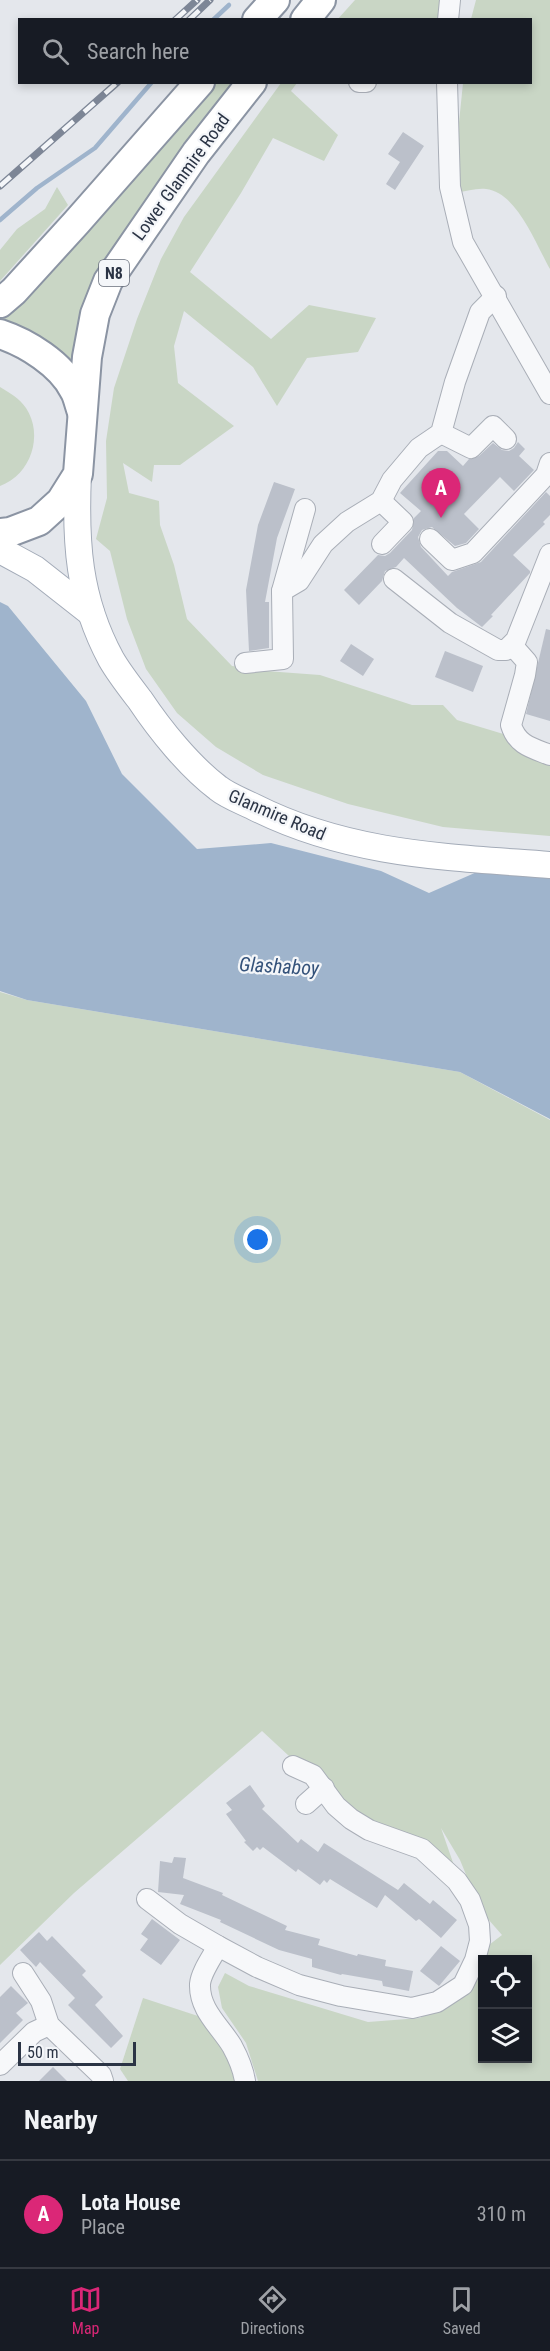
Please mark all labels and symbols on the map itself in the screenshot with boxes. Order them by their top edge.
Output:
street label: Lower Glanmire Road [128,109,234,244]
road number: N8 [99,260,129,286]
pin: A [422,468,460,518]
street label: Glanmire Road [225,785,329,844]
water label: Glashaboy [238,952,320,980]
your location [243,1225,272,1254]
scale bar [18,2039,136,2066]

